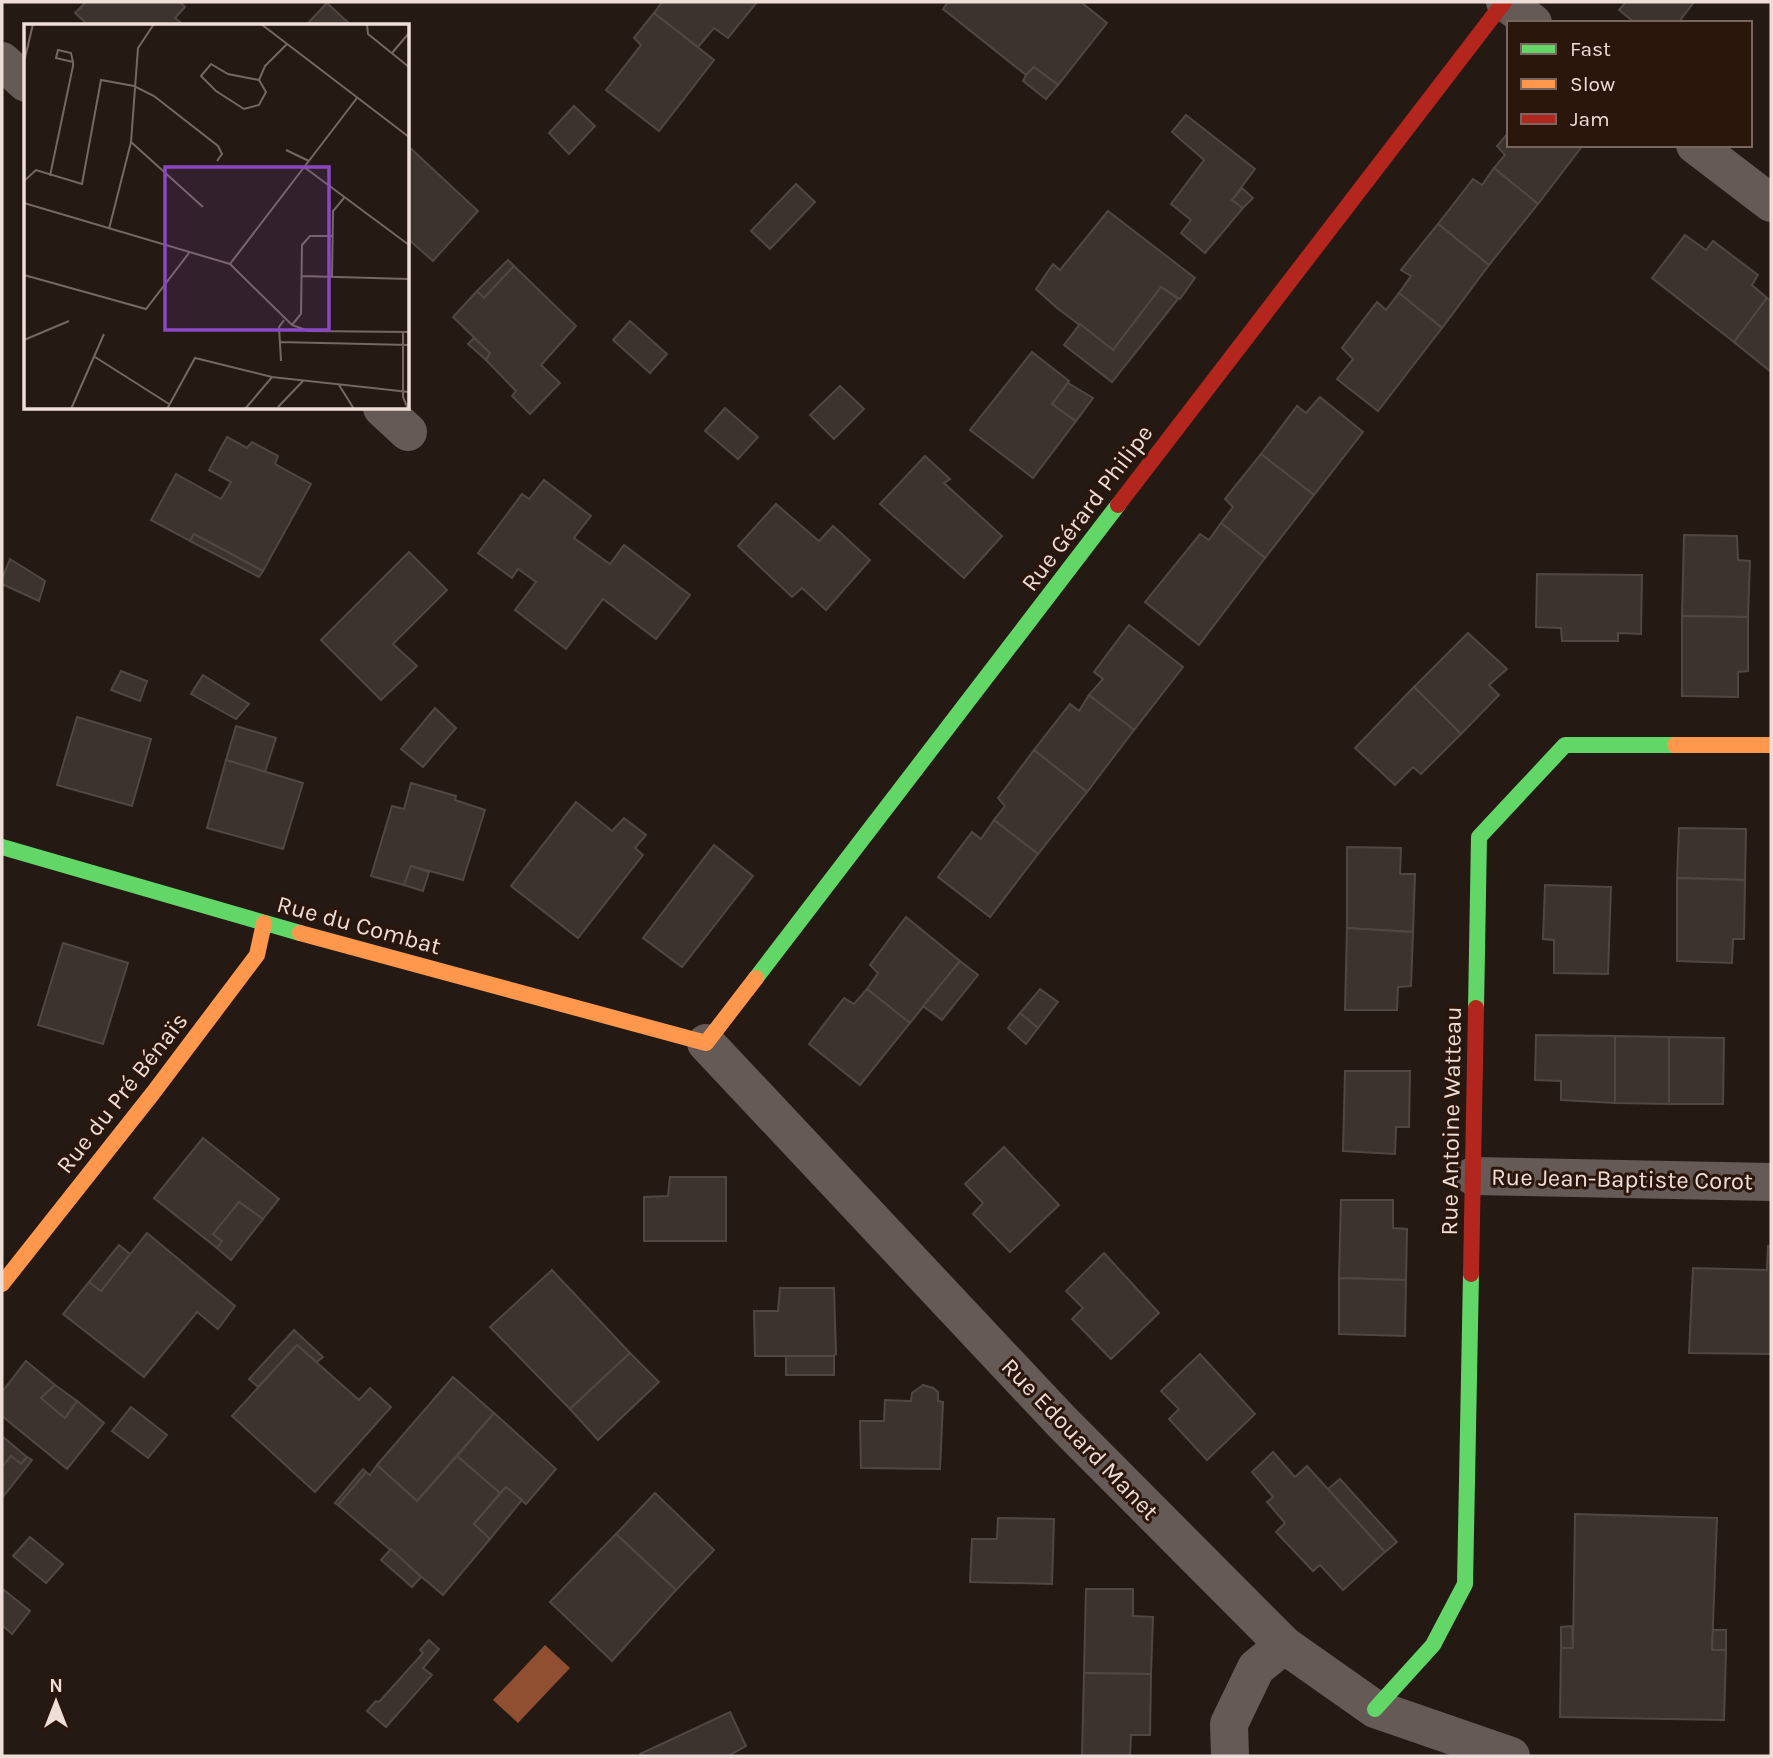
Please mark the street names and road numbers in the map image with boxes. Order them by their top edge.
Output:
street label: Rue Gérard Philipe [1015,419,1159,597]
street label: Rue du Combat [274,890,444,960]
street label: Rue Antoine Watteau [1435,1006,1467,1236]
street label: Rue du Pré Bénaïs [51,1007,193,1179]
street label: Rue Jean-Baptiste Corot [1491,1163,1753,1195]
street label: Rue Edouard Manet [996,1352,1164,1526]

